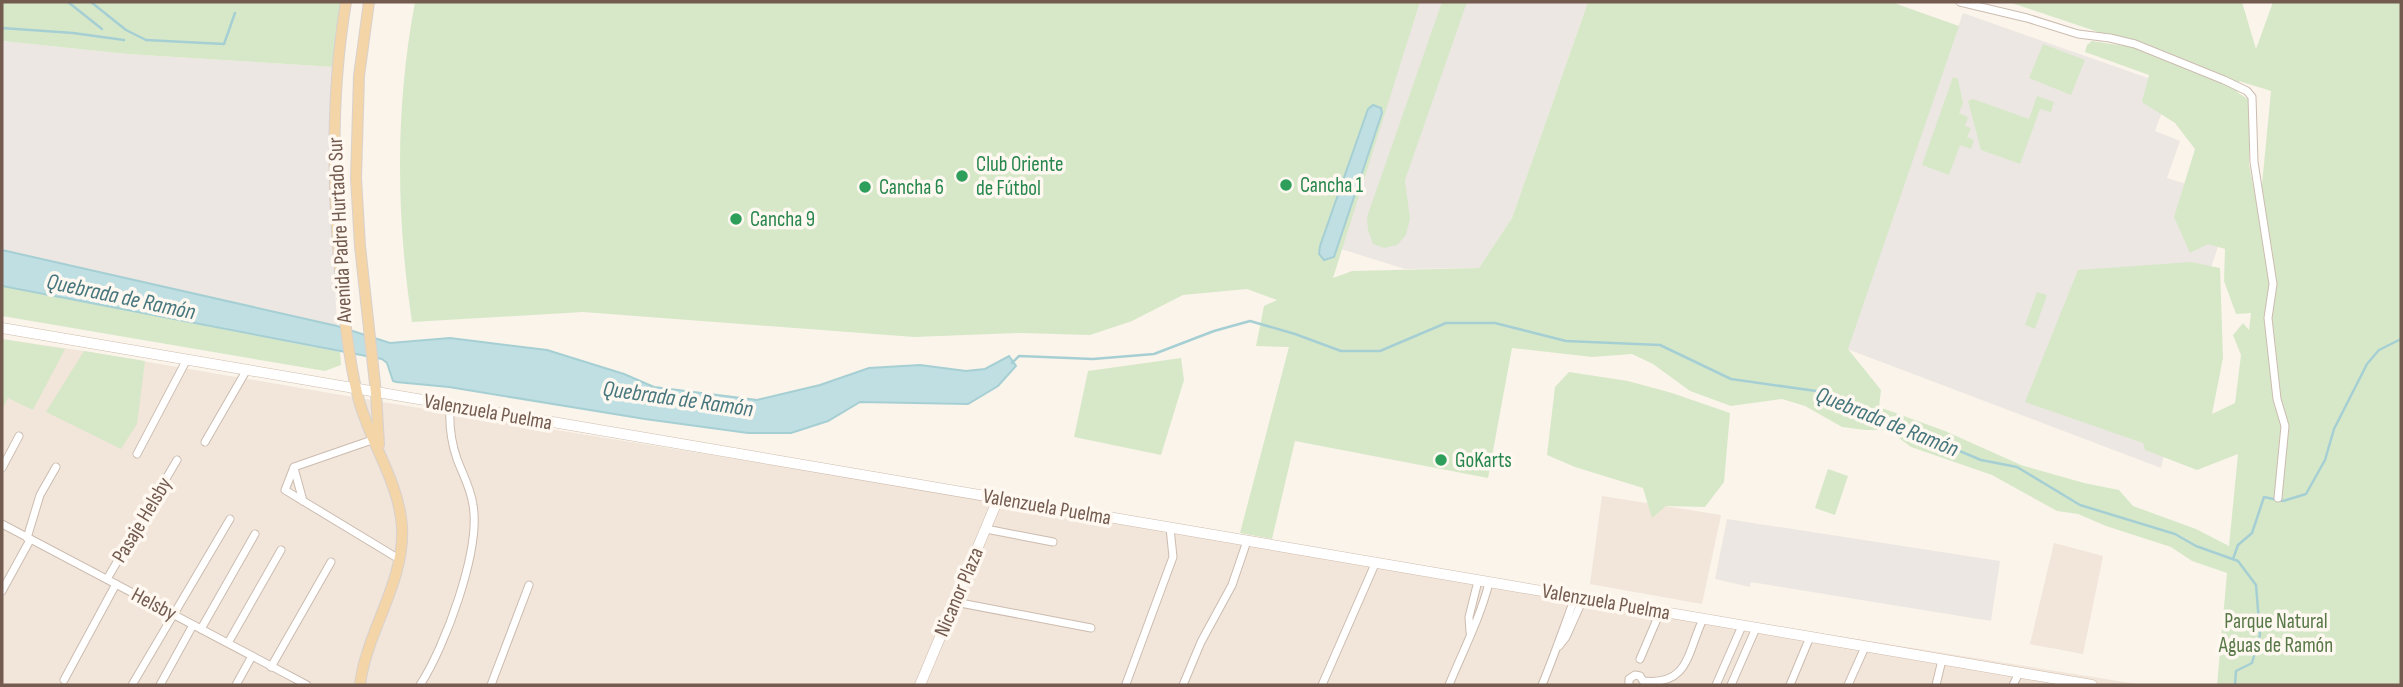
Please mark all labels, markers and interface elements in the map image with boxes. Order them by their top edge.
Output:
street label: Avenida Padre Hurtado Sur [323,137,357,324]
place label: Club Oriente de Fútbol [976,152,1063,201]
marker: Club Oriente de Fútbol [954,168,970,184]
place label: Cancha 1 [1300,173,1364,198]
place label: Cancha 6 [879,175,944,200]
marker: Cancha 1 [1278,177,1294,193]
marker: Cancha 6 [857,179,873,195]
place label: Cancha 9 [750,207,815,232]
marker: Cancha 9 [728,211,744,227]
water label: Quebrada de Ramón [44,268,198,327]
water label: Quebrada de Ramón [601,375,755,423]
water label: Quebrada de Ramón [1812,381,1963,463]
street label: Valenzuela Puelma [422,388,554,436]
place label: GoKarts [1455,448,1512,473]
marker: GoKarts [1433,452,1449,468]
street label: Pasaje Helsby [107,473,177,567]
street label: Valenzuela Puelma [981,483,1113,531]
street label: Nicanor Plaza [929,544,989,640]
street label: Valenzuela Puelma [1540,578,1672,626]
street label: Helsby [127,582,181,626]
park label: Parque Natural Aguas de Ramón [2218,609,2333,658]

